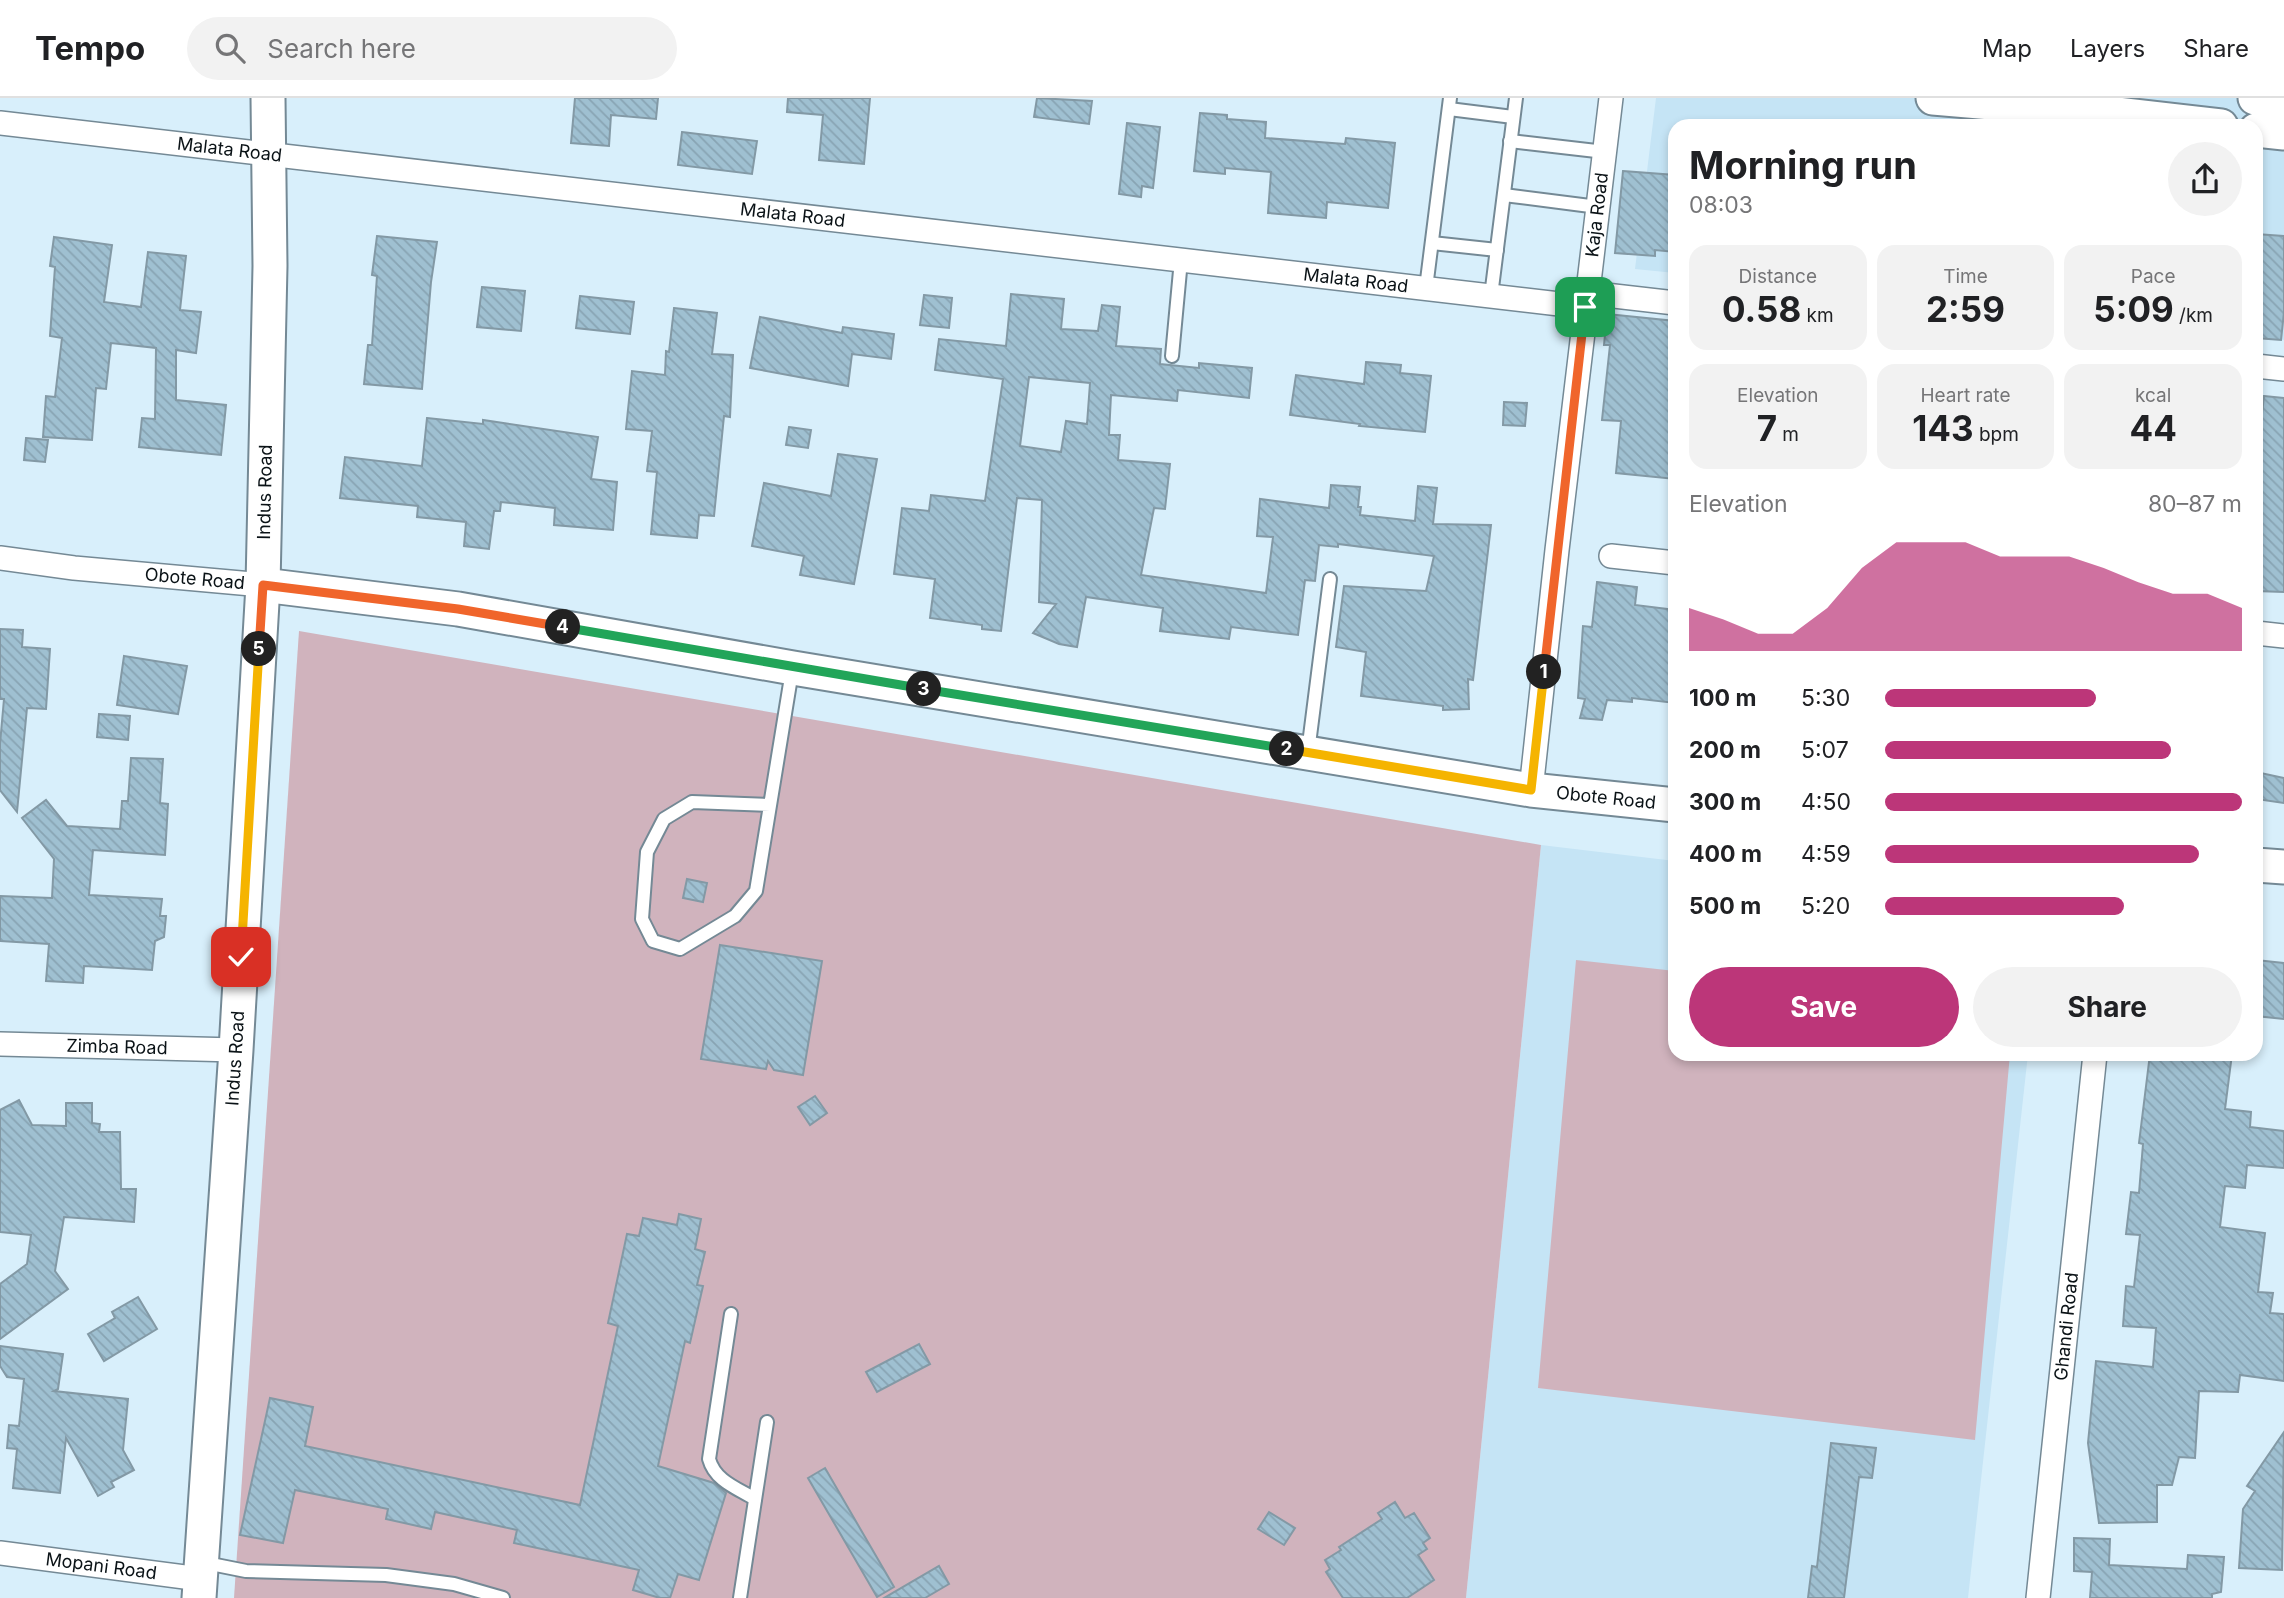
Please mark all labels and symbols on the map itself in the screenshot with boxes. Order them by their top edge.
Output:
street label: Malata Road [176,133,283,166]
street label: Kaja Road [1581,171,1612,258]
street label: Malata Road [739,198,846,231]
street label: Malata Road [1302,263,1410,296]
pin [1555,277,1615,337]
street label: Indus Road [253,444,276,540]
street label: Obote Road [144,563,246,593]
pin: 4 [546,610,580,644]
pin: 5 [242,632,276,666]
pin: 1 [1526,654,1562,690]
pin: 3 [906,672,942,706]
pin: 2 [1270,732,1304,766]
street label: Obote Road [1555,782,1657,813]
pin [211,927,271,987]
street label: Indus Road [221,1010,248,1106]
street label: Zimba Road [66,1035,168,1058]
street label: Ghandi Road [2050,1271,2082,1382]
street label: Mopani Road [44,1548,158,1583]

